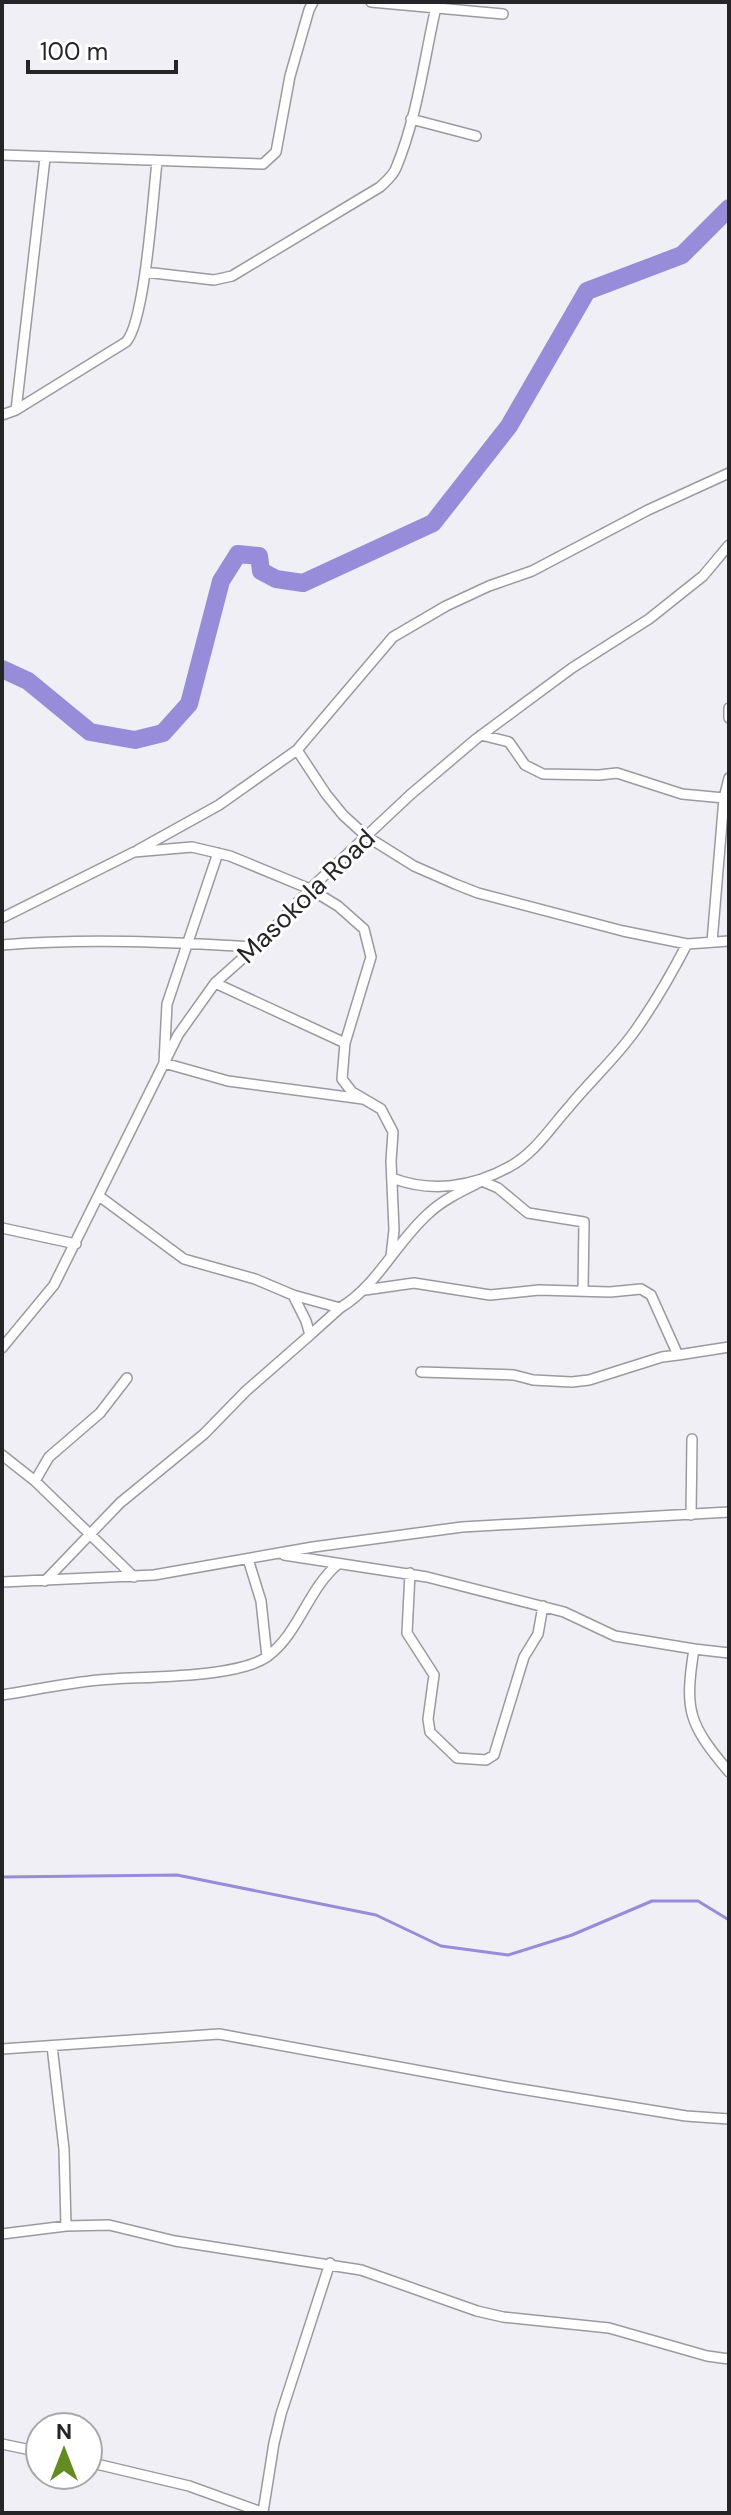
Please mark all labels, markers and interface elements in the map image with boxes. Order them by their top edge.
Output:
scale bar [28,24,176,74]
text: 100 m [40,36,108,67]
street label: Masokola Road [230,821,382,971]
north arrow [24,2411,104,2491]
text: N [56,2417,72,2446]

